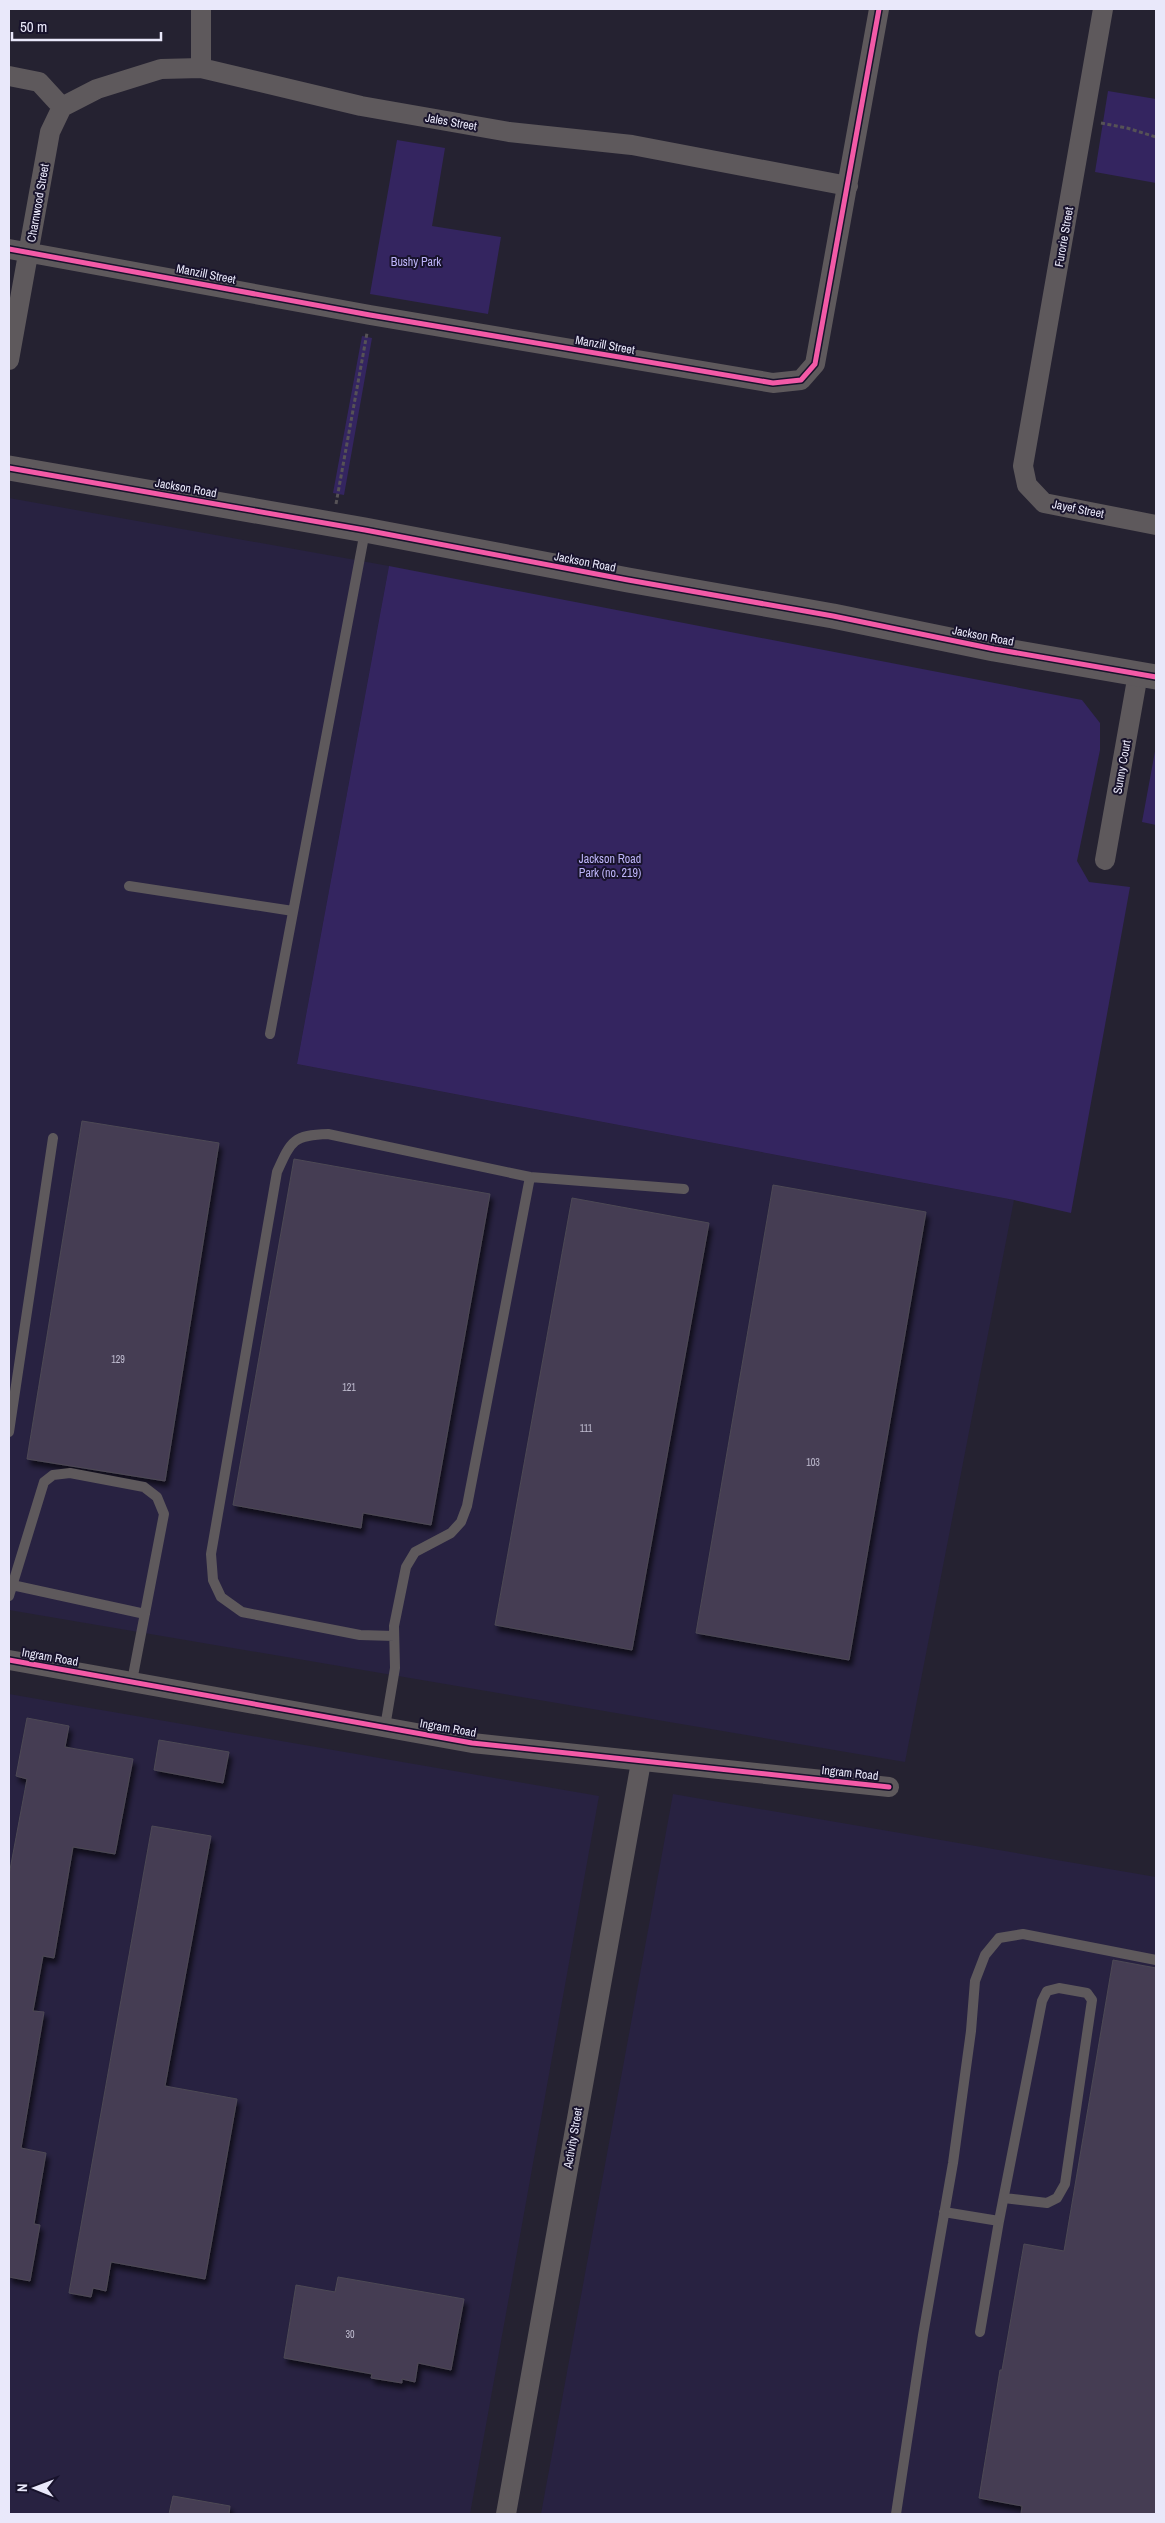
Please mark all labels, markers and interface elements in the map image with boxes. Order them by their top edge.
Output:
scale bar [12,10,161,42]
text: 50 m [20,16,47,37]
street label: Jales Street [424,110,478,134]
street label: Charnwood Street [23,162,53,243]
street label: Furorie Street [1051,205,1077,268]
park label: Bushy Park [391,254,441,270]
street label: Manzill Street [175,260,237,288]
street label: Manzill Street [574,332,636,358]
street label: Jackson Road [154,475,218,501]
street label: Jayef Street [1051,496,1106,522]
street label: Jackson Road [553,548,617,576]
street label: Jackson Road [951,622,1015,650]
street label: Sunny Court [1109,738,1135,795]
park label: Jackson Road Park (no. 219) [579,851,641,881]
house number: 129 [111,1353,125,1366]
house number: 121 [342,1381,356,1394]
house number: 111 [580,1422,593,1435]
house number: 103 [806,1456,820,1469]
street label: Ingram Road [21,1644,79,1670]
street label: Ingram Road [419,1715,477,1741]
street label: Ingram Road [821,1762,879,1784]
street label: Activity Street [560,2106,586,2171]
house number: 30 [345,2328,355,2341]
north arrow [10,2463,60,2513]
text: N [13,2483,31,2492]

